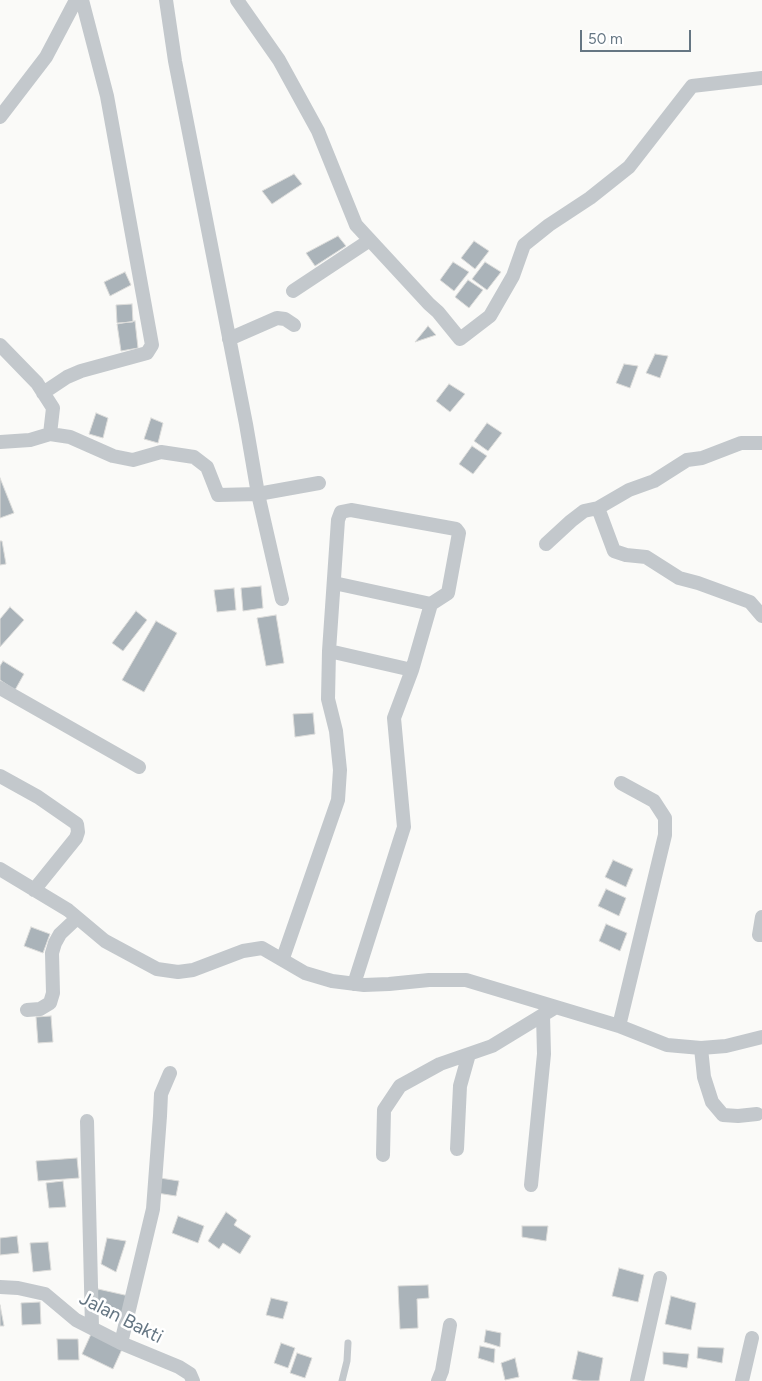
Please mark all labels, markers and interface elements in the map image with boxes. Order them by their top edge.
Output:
scale bar [582,20,693,52]
text: 50 m [588,30,623,48]
street label: Jalan Bakti [75,1287,167,1349]

